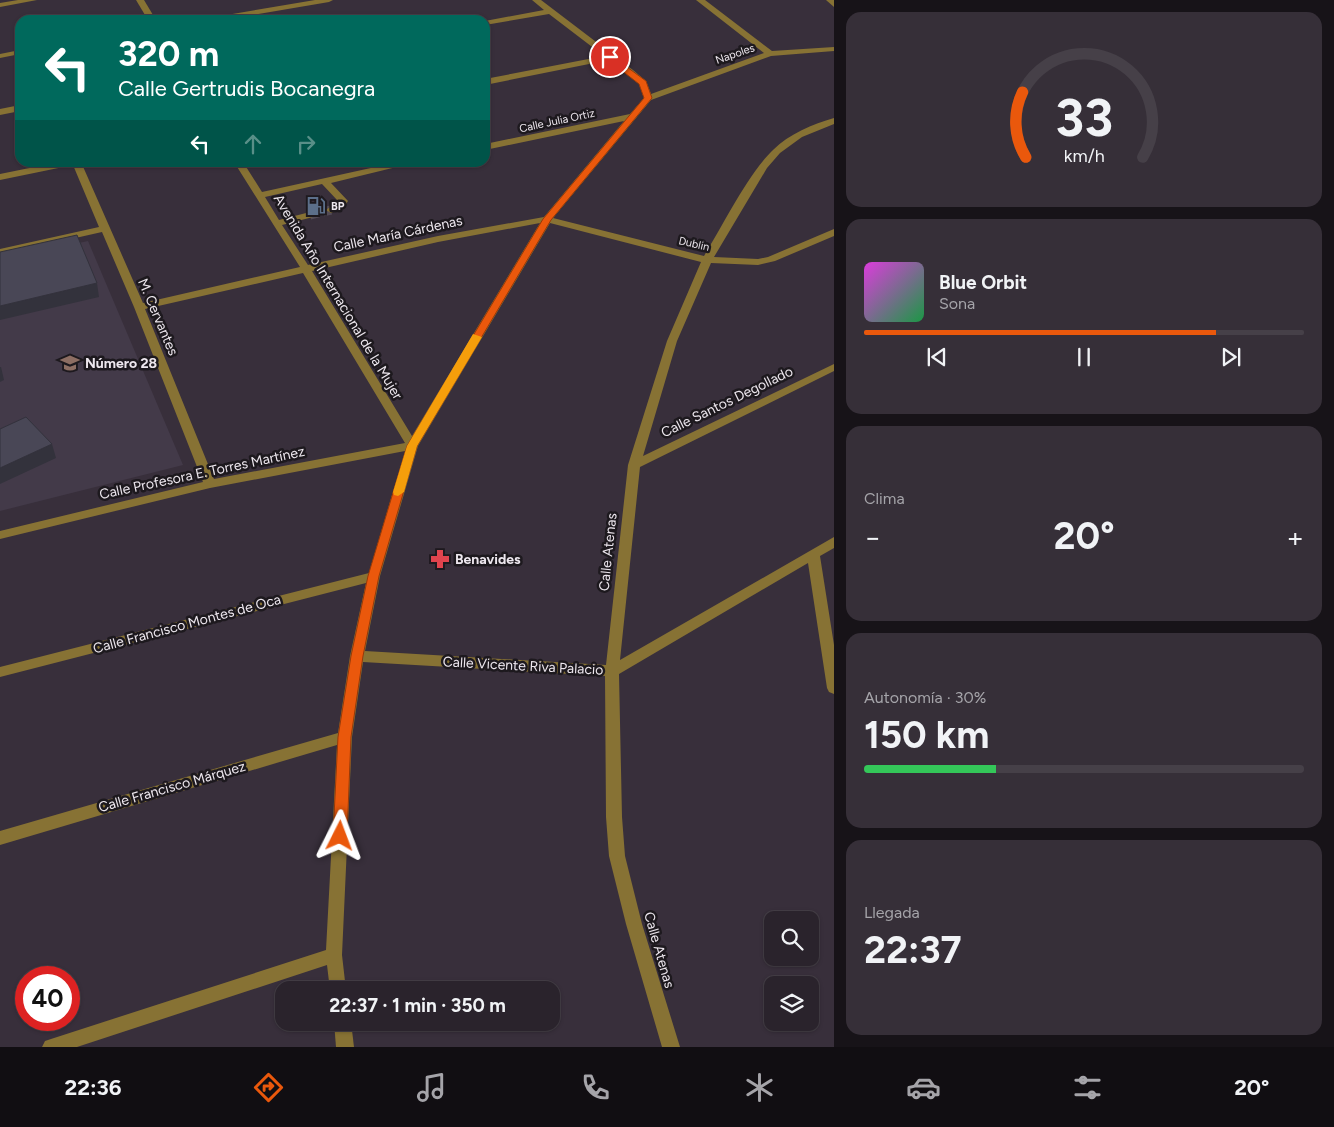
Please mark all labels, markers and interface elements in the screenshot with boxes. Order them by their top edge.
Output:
text: 320 m [118,33,219,75]
icon: left [35,35,100,100]
pin [589,36,631,78]
street label: Napoles [714,41,756,67]
icon: arrive [596,43,624,71]
text: Calle Gertrudis Bocanegra [118,75,375,102]
text: 33 [1055,87,1113,149]
street label: Calle Julia Ortiz [518,107,596,135]
icon: left [186,130,214,158]
icon: ahead [239,130,267,158]
icon: right [292,130,320,158]
text: km/h [1064,145,1104,166]
street label: Avenida Año Internacional de la Mujer [270,191,406,403]
fuel station icon: BP [305,195,327,217]
place label: BP [331,200,345,213]
street label: Calle María Cárdenas [332,212,464,256]
street label: Dublin [677,234,711,254]
text: Blue Orbit [939,271,1027,294]
street label: M. Cervantes [134,276,182,358]
text: Sona [939,294,975,313]
icon: previous [923,343,951,371]
icon: pause [1070,343,1098,371]
icon: next [1217,343,1245,371]
school or university icon: Número 28 [59,352,81,374]
place label: Número 28 [85,355,157,372]
street label: Calle Santos Degollado [658,363,796,441]
street label: Calle Profesora E. Torres Martínez [98,443,306,503]
text: Clima [864,489,905,508]
street label: Calle Atenas [595,512,621,592]
text: 20° [1054,513,1115,559]
text: − [864,520,881,554]
text: + [1287,520,1304,554]
pharmacy icon: Benavides [429,548,451,570]
place label: Benavides [455,551,521,568]
street label: Calle Francisco Montes de Oca [91,591,283,657]
street label: Calle Vicente Riva Palacio [442,653,604,679]
text: Autonomía · 30% [864,688,986,707]
text: 150 km [864,712,989,758]
street label: Calle Francisco Márquez [96,758,248,816]
position arrow [313,809,365,861]
text: Llegada [864,903,920,922]
street label: Calle Atenas [640,910,678,990]
map controls [764,911,819,1031]
button: search [764,911,819,966]
text: 22:37 [864,927,962,973]
speed limit sign: 40 [15,966,80,1031]
button: layers [764,976,819,1031]
text: 22:37 · 1 min · 350 m [329,994,506,1017]
icon: directions [251,1070,286,1105]
icon: music [414,1070,449,1105]
icon: phone [578,1070,613,1105]
icon: climate [742,1070,777,1105]
icon: car [906,1070,941,1105]
icon: filters [1070,1070,1105,1105]
text: 22:36 [64,1074,122,1101]
text: 20° [1234,1074,1269,1101]

